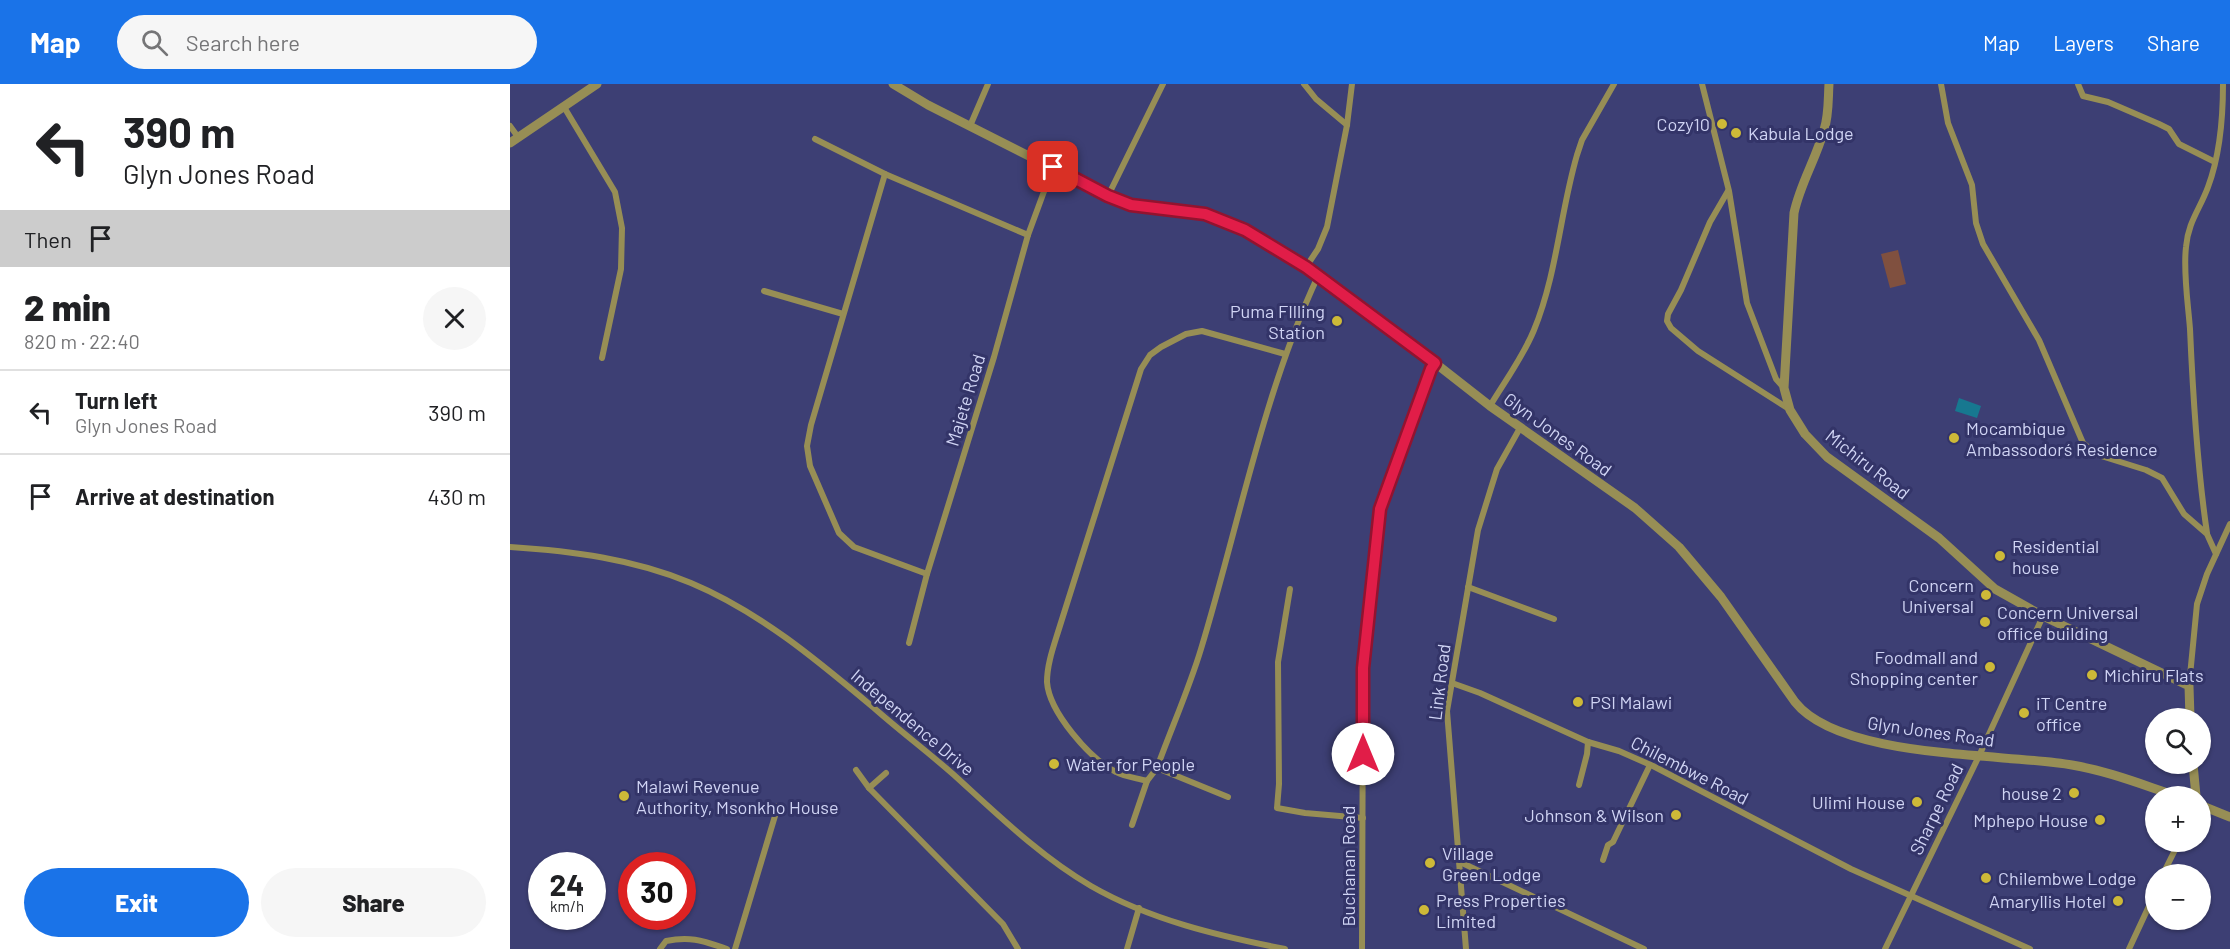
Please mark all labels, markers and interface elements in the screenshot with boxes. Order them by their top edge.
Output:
search box [117,15,537,69]
text: Map [30,25,81,59]
icon: search [138,26,171,59]
text: Search here [186,29,300,55]
text: Map [1983,30,2020,55]
text: Layers [2053,30,2114,55]
text: Share [2147,30,2200,55]
text: 390 m [123,106,235,156]
icon: left [24,108,102,186]
place label: Cozy10 [1657,113,1710,135]
marker: Cozy10 [1715,117,1729,131]
place label: Kabula Lodge [1748,122,1854,144]
marker: Kabula Lodge [1729,126,1743,140]
pin [1027,141,1078,192]
icon: arrive [1036,150,1069,183]
text: Glyn Jones Road [123,157,315,189]
icon: arrive [84,222,117,255]
text: Then [24,226,72,252]
text: 2 min [24,285,111,328]
button: close [423,287,486,350]
place label: Puma FIlling Station [1230,300,1325,343]
marker: Puma FIlling Station [1330,314,1344,328]
text: 820 m · 22:40 [24,329,140,353]
street label: Majete Road [941,351,989,449]
text: Turn left [75,387,158,413]
street label: Glyn Jones Road [1500,387,1616,481]
icon: left [24,396,57,429]
text: 390 m [428,399,486,425]
text: Glyn Jones Road [75,413,217,437]
place label: Mocambique Ambassodorś Residence [1966,417,2158,460]
street label: Michiru Road [1822,424,1914,504]
marker: Mocambique Ambassodorś Residence [1947,431,1961,445]
icon: arrive [24,480,57,513]
text: Arrive at destination [75,483,274,509]
text: 430 m [428,483,486,509]
place label: Residential house [2012,535,2099,578]
marker: Residential house [1993,549,2007,563]
place label: Concern Universal [1902,574,1974,617]
marker: Concern Universal [1979,588,1993,602]
place label: Concern Universal office building [1997,601,2138,644]
marker: Concern Universal office building [1978,615,1992,629]
street label: Link Road [1423,642,1455,722]
place label: Foodmall and Shopping center [1850,646,1978,689]
marker: Foodmall and Shopping center [1983,660,1997,674]
street label: Independence Drive [847,664,979,780]
place label: Michiru Flats [2104,664,2204,686]
marker: Michiru Flats [2085,668,2099,682]
place label: PSI Malawi [1590,691,1672,713]
place label: iT Centre office [2036,692,2107,735]
marker: PSI Malawi [1571,695,1585,709]
marker: iT Centre office [2017,706,2031,720]
map controls [2145,708,2211,930]
button: search [2145,708,2211,774]
street label: Glyn Jones Road [1866,711,1996,751]
position arrow [1331,722,1395,786]
street label: Chilembwe Road [1627,731,1753,809]
place label: Water for People [1066,753,1195,775]
marker: Water for People [1047,757,1061,771]
street label: Sharpe Road [1904,760,1968,858]
place label: Malawi Revenue Authority, Msonkho House [636,775,839,818]
place label: house 2 [2001,782,2062,804]
marker: house 2 [2067,786,2081,800]
button: + [2145,786,2211,852]
marker: Malawi Revenue Authority, Msonkho House [617,789,631,803]
place label: Ulimi House [1812,791,1905,813]
marker: Ulimi House [1910,795,1924,809]
place label: Johnson & Wilson [1524,804,1664,826]
street label: Buchanan Road [1337,806,1359,926]
marker: Johnson & Wilson [1669,808,1683,822]
place label: Mphepo House [1973,809,2088,831]
marker: Mphepo House [2093,813,2107,827]
place label: Village Green Lodge [1442,842,1541,885]
speed limit sign: 30 [618,852,696,930]
marker: Village Green Lodge [1423,856,1437,870]
button: − [2145,864,2211,930]
text: 24 [550,866,584,902]
place label: Chilembwe Lodge [1998,867,2136,889]
button: Exit [24,868,249,937]
button: Share [261,868,486,937]
marker: Chilembwe Lodge [1979,871,1993,885]
place label: Press Properties Limited [1436,889,1566,932]
place label: Amaryllis Hotel [1989,890,2106,912]
marker: Amaryllis Hotel [2111,894,2125,908]
text: km/h [550,897,584,915]
marker: Press Properties Limited [1417,903,1431,917]

